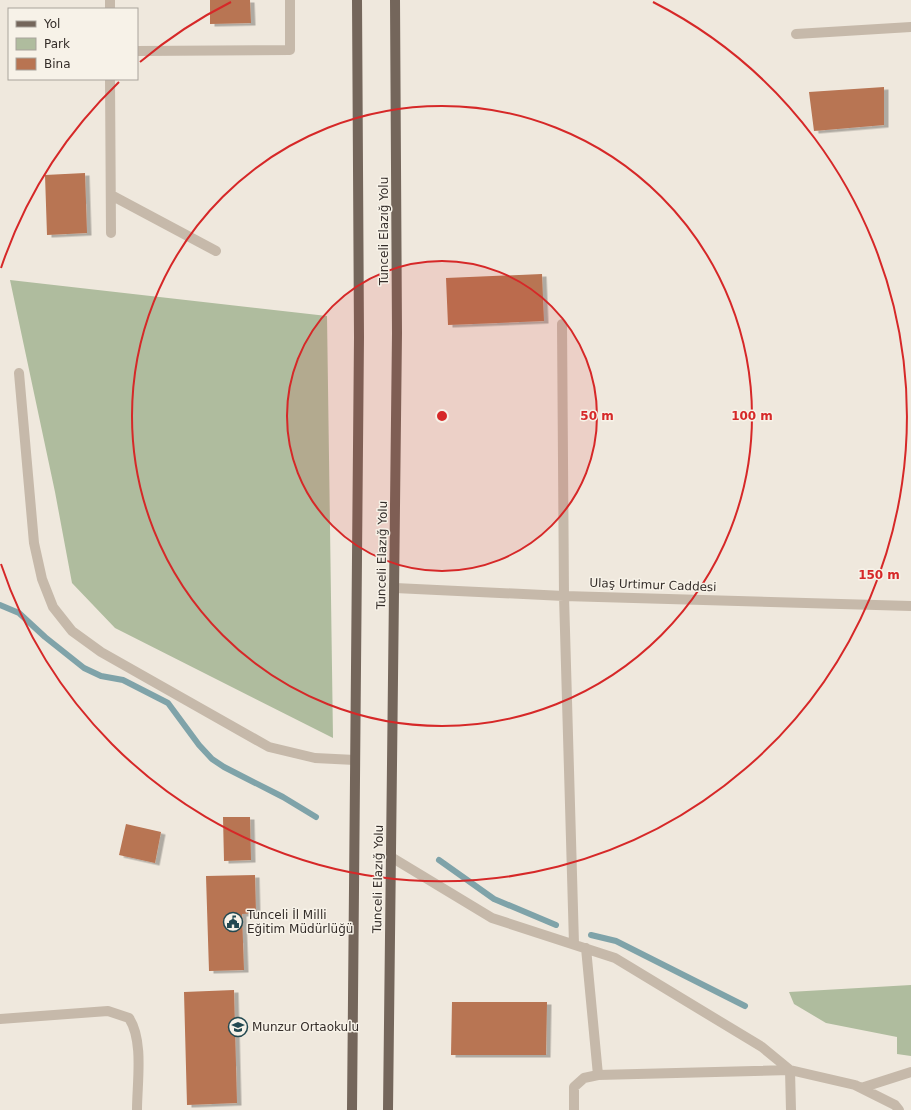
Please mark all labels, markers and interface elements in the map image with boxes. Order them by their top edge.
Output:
legend [8,8,138,80]
text: Yol [43,17,60,31]
text: Park [44,37,70,51]
text: Bina [44,57,71,71]
street label: Tunceli Elazığ Yolu [377,177,391,286]
centre of rings [435,409,449,423]
text: 50 m [580,409,614,423]
text: 100 m [731,409,773,423]
street label: Tunceli Elazığ Yolu [374,501,390,610]
text: 150 m [858,568,900,582]
street label: Ulaş Urtimur Caddesi [589,576,717,594]
street label: Tunceli Elazığ Yolu [370,825,386,934]
place label: Tunceli İl Milli Eğitim Müdürlüğü [246,907,353,936]
public building icon: Tunceli İl Milli Eğitim Müdürlüğü [222,911,244,933]
school or university icon: Munzur Ortaokulu [227,1016,249,1038]
place label: Munzur Ortaokulu [252,1020,359,1034]

